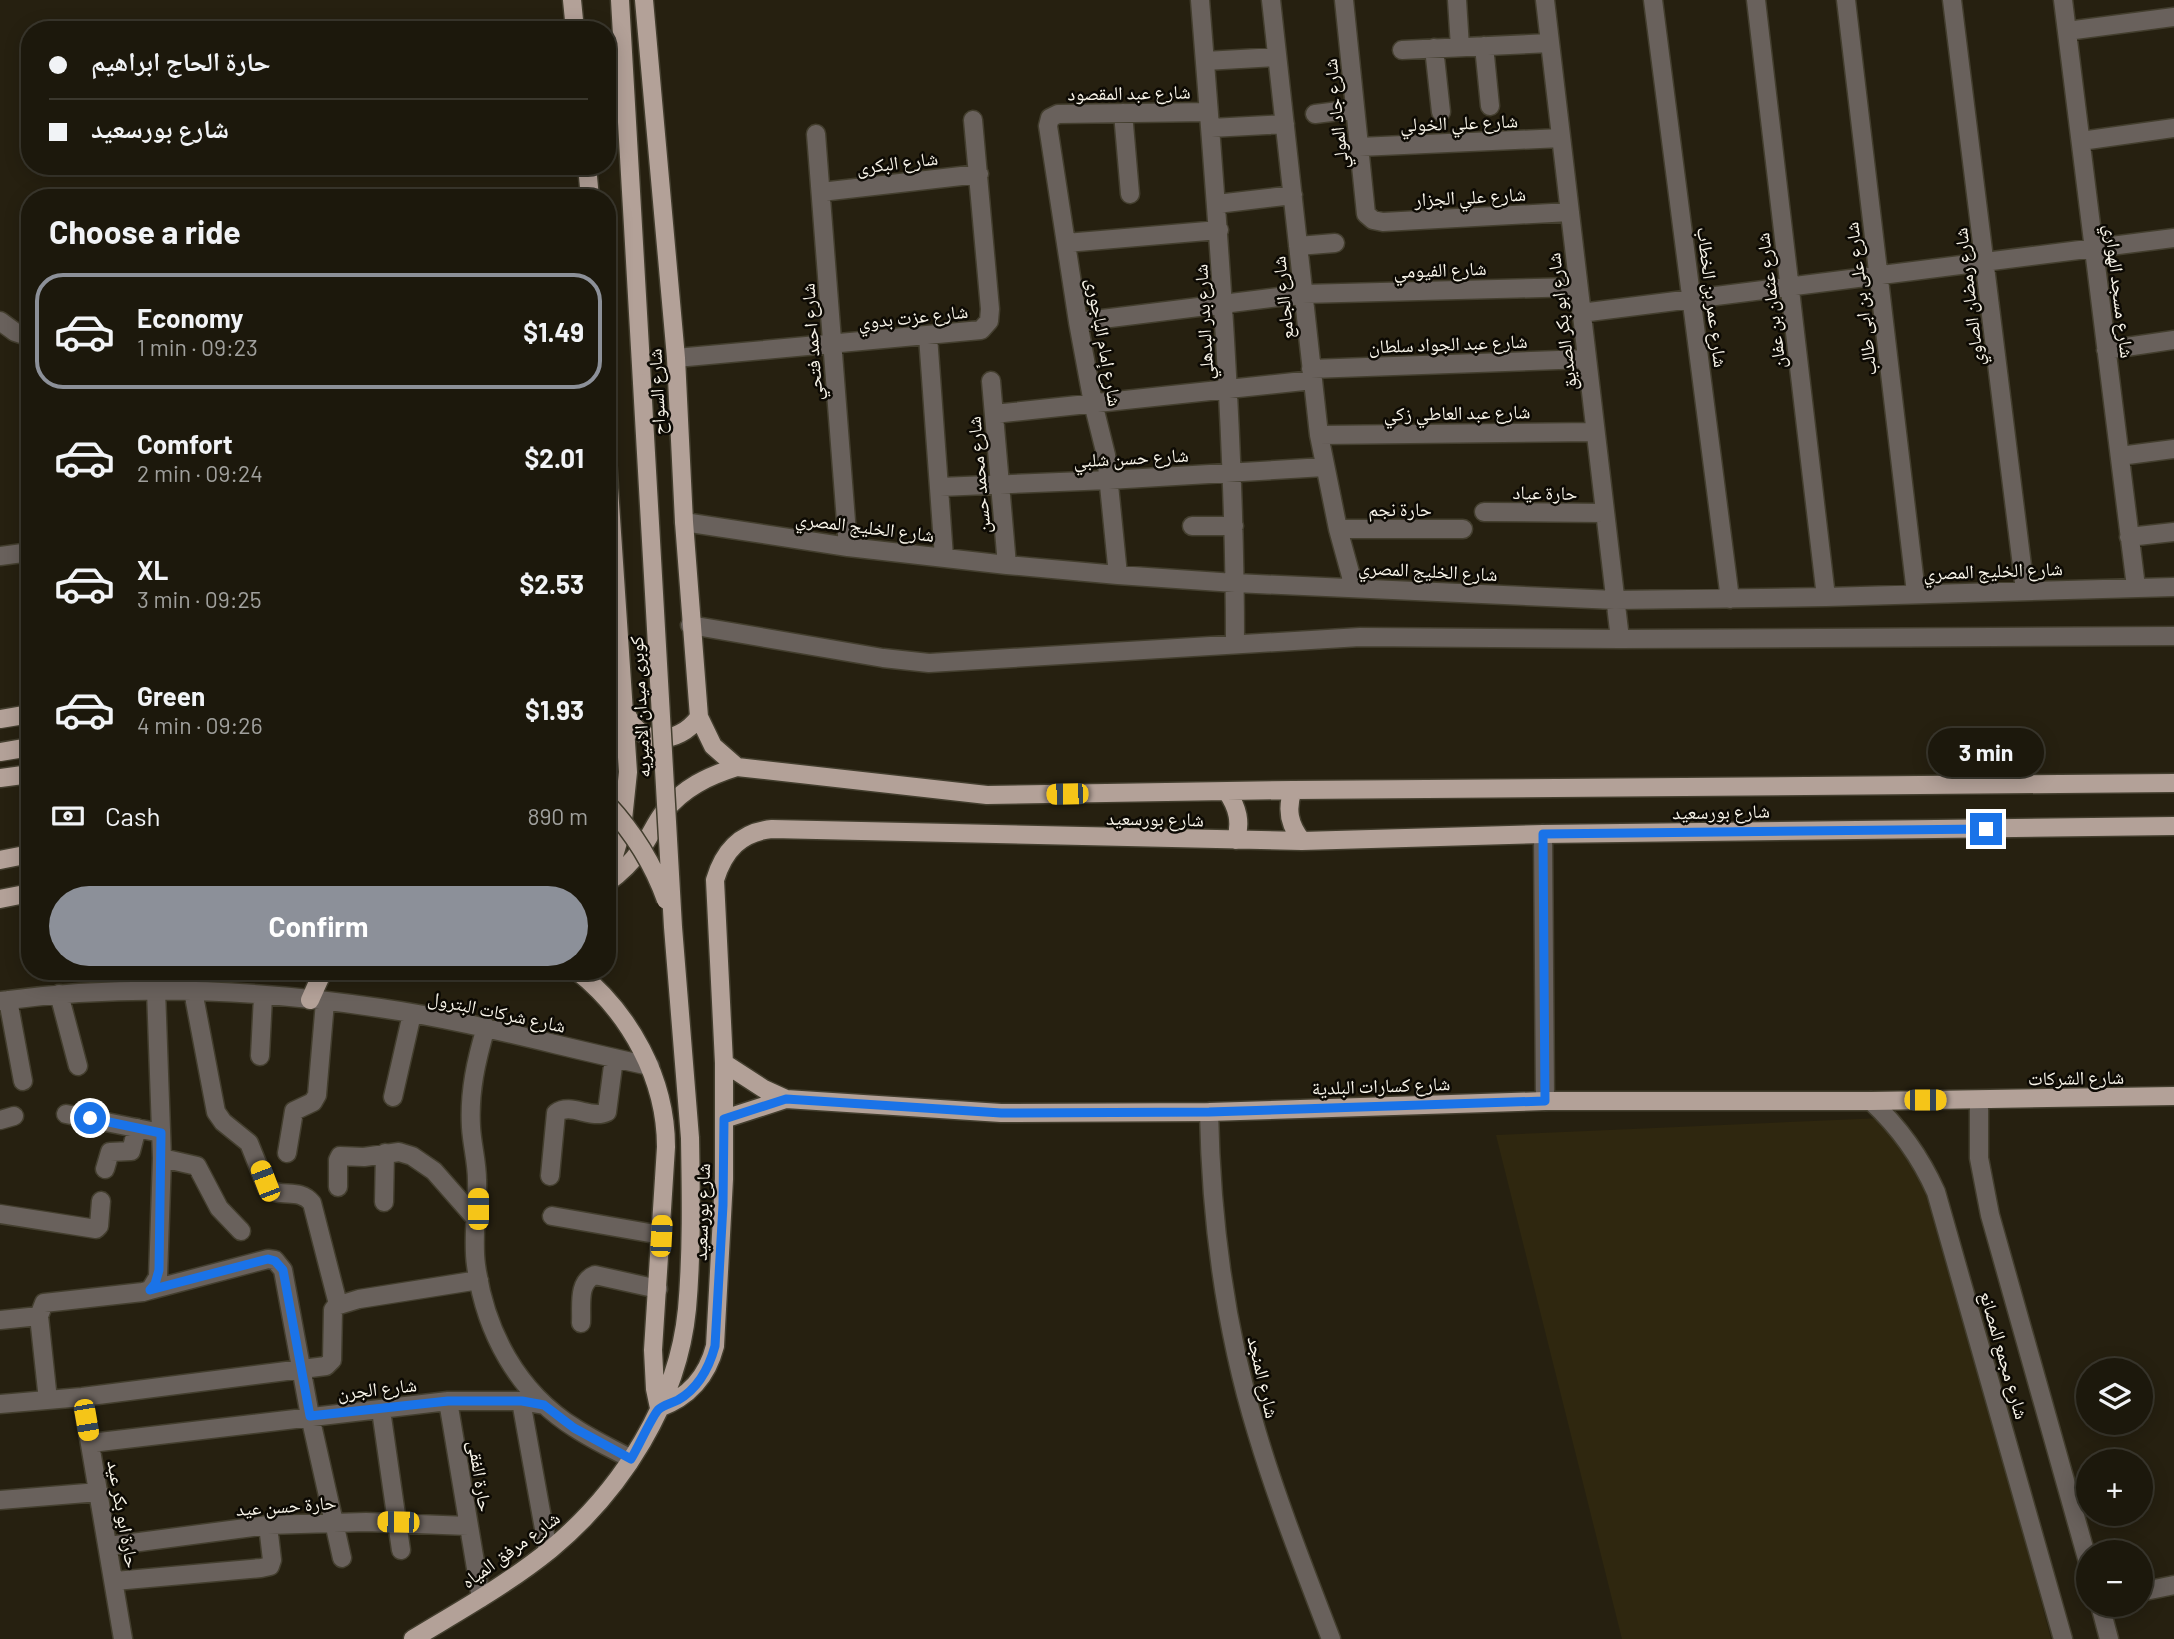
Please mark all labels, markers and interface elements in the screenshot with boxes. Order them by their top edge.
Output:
text: حارة الحاج ابراهيم [91,45,271,76]
street label: شارع جاد المولي [1318,57,1357,170]
street label: شارع عبد المقصود [1067,79,1191,106]
street label: شارع علي الخولي [1400,108,1519,140]
text: شارع بورسعيد [91,112,229,143]
street label: شارع البكرى [855,146,939,179]
street label: شارع علي الجزار [1413,182,1527,215]
text: Choose a ride [49,212,241,250]
street label: شارع على بن ابى طالب [1839,221,1882,377]
street label: شارع مسجد الهواري [2096,223,2140,360]
street label: شارع عمر بن الخطاب [1692,225,1733,369]
street label: شارع رمضان الصاوي [1948,226,1993,367]
street label: شارع عثمان بن عفان [1750,231,1791,370]
street label: شارع ابو بكر الصديق [1541,252,1582,392]
street label: شارع الجامع [1266,255,1300,341]
street label: شارع الفيومي [1393,256,1487,287]
street label: شارع بدر البدهلي [1188,263,1222,380]
street label: شارع إمام الباجورى [1079,276,1128,409]
street label: شارع احمد فتحي [795,282,831,402]
street label: شارع عزت بدوي [857,299,970,338]
icon: car [53,300,116,363]
text: Economy [137,302,243,333]
text: $1.49 [523,316,584,347]
street label: شارع عبد الجواد سلطان [1368,329,1528,358]
text: 1 min · 09:23 [137,333,258,361]
street label: شارع السواح [642,348,671,436]
street label: شارع عبد العاطي زكي [1383,399,1531,430]
street label: شارع محمد حسن [961,415,996,535]
icon: car [53,426,116,489]
text: Comfort [137,428,233,459]
text: $2.01 [524,442,584,473]
street label: شارع حسن شلبي [1073,442,1189,476]
text: 2 min · 09:24 [137,459,263,487]
street label: حارة عياد [1512,480,1578,505]
street label: حارة نجم [1368,497,1432,522]
street label: شارع الخليج المصري [794,506,936,551]
icon: car [53,552,116,615]
text: XL [137,554,168,585]
street label: شارع الخليج المصري [1357,555,1498,590]
street label: شارع الخليج المصري [1923,556,2063,589]
text: $2.53 [519,568,584,599]
text: 3 min · 09:25 [137,585,262,613]
street label: كوبرى ميدان الاميريه [624,635,655,778]
icon: car [53,678,116,741]
text: Green [137,680,205,711]
text: $1.93 [525,694,584,725]
text: 4 min · 09:26 [137,711,263,739]
callout: 3 min [1928,728,2044,776]
text: 3 min [1959,738,2013,766]
car [1046,783,1089,805]
icon: cash [49,797,87,835]
street label: شارع بورسعيد [1672,799,1770,824]
text: Cash [105,800,160,831]
text: 890 m [527,802,588,830]
street label: شارع بورسعيد [1106,806,1204,831]
route end [1970,813,2002,845]
button: Confirm [49,886,588,966]
street label: شارع شركات البترول [426,985,568,1038]
street label: شارع الشركات [2028,1065,2124,1090]
street label: شارع كسارات البلدية [1311,1071,1451,1100]
car [1905,1090,1947,1111]
route start [74,1102,106,1134]
car [248,1158,283,1204]
street label: شارع بورسعيد [688,1163,715,1261]
car [468,1188,489,1230]
car [650,1214,673,1258]
street label: شارع مجمع المصانع [1974,1288,2034,1422]
street label: شارع المنجد [1242,1334,1285,1421]
map controls [2076,1358,2153,1617]
button: layers [2076,1358,2153,1435]
street label: شارع الجرن [336,1372,418,1405]
car [73,1397,100,1443]
street label: حارة الفقى [463,1439,498,1514]
button: + [2076,1449,2153,1526]
street label: حارة ابو بكر عيد [102,1458,145,1570]
street label: حارة حسن عيد [235,1490,337,1521]
street label: شارع مرفق المياه [456,1506,564,1593]
car [377,1511,420,1533]
button: − [2076,1540,2153,1617]

